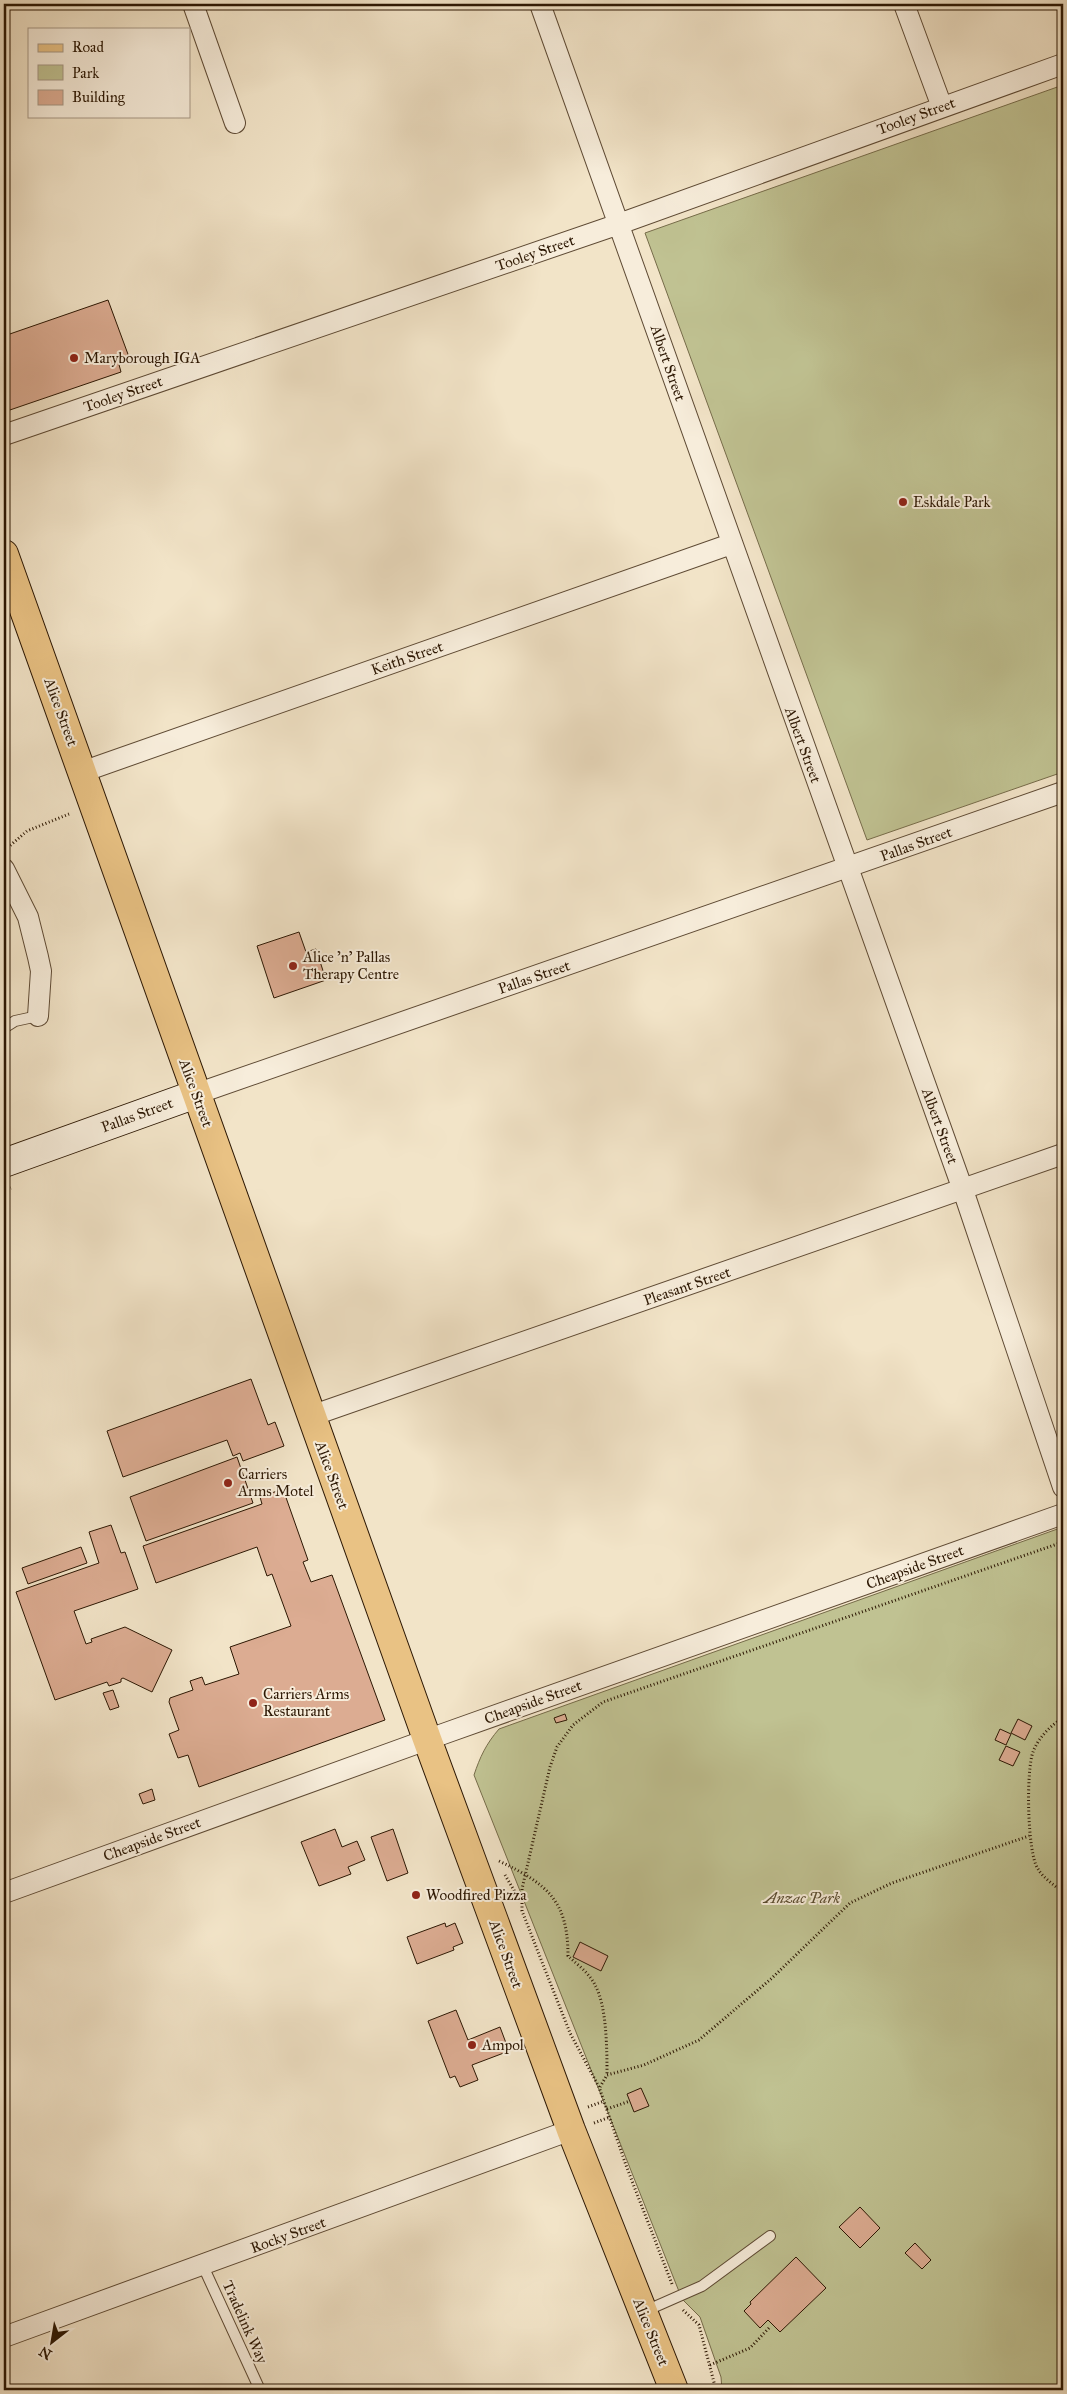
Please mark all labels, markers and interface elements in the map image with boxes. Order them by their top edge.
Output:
legend [28,28,190,118]
text: Road [72,38,104,56]
text: Park [72,64,99,82]
text: Building [72,88,126,106]
street label: Tooley Street [874,93,958,138]
street label: Tooley Street [493,231,577,275]
street label: Albert Street [646,322,690,404]
place label: Maryborough IGA [84,349,200,367]
marker: Maryborough IGA [68,352,80,364]
street label: Tooley Street [81,372,165,416]
place label: Eskdale Park [913,493,991,511]
marker: Eskdale Park [897,496,909,508]
street label: Keith Street [369,637,446,679]
street label: Alice Street [40,674,82,749]
street label: Albert Street [781,704,825,786]
street label: Pallas Street [878,822,955,865]
place label: Alice 'n' Pallas Therapy Centre [302,948,399,983]
street label: Pallas Street [496,956,573,998]
marker: Alice 'n' Pallas Therapy Centre [287,960,299,972]
street label: Alice Street [175,1055,217,1130]
street label: Albert Street [918,1085,962,1167]
street label: Pallas Street [99,1093,176,1136]
street label: Pleasant Street [641,1262,734,1309]
street label: Alice Street [311,1437,353,1512]
place label: Carriers Arms Motel [237,1465,315,1500]
marker: Carriers Arms Motel [222,1477,234,1489]
street label: Cheapside Street [864,1541,967,1593]
street label: Cheapside Street [482,1676,585,1728]
place label: Carriers Arms Restaurant [263,1685,349,1720]
marker: Carriers Arms Restaurant [247,1697,259,1709]
street label: Cheapside Street [101,1813,204,1865]
place label: Woodfired Pizza [426,1886,527,1904]
marker: Woodfired Pizza [410,1889,422,1901]
park label: Anzac Park [762,1889,840,1907]
street label: Alice Street [485,1916,527,1991]
place label: Ampol [481,2036,525,2054]
marker: Ampol [466,2039,478,2051]
street label: Rocky Street [248,2213,329,2257]
street label: Tradelink Way [219,2278,272,2367]
street label: Alice Street [629,2295,673,2369]
north arrow [28,2316,78,2366]
text: N [36,2342,55,2363]

